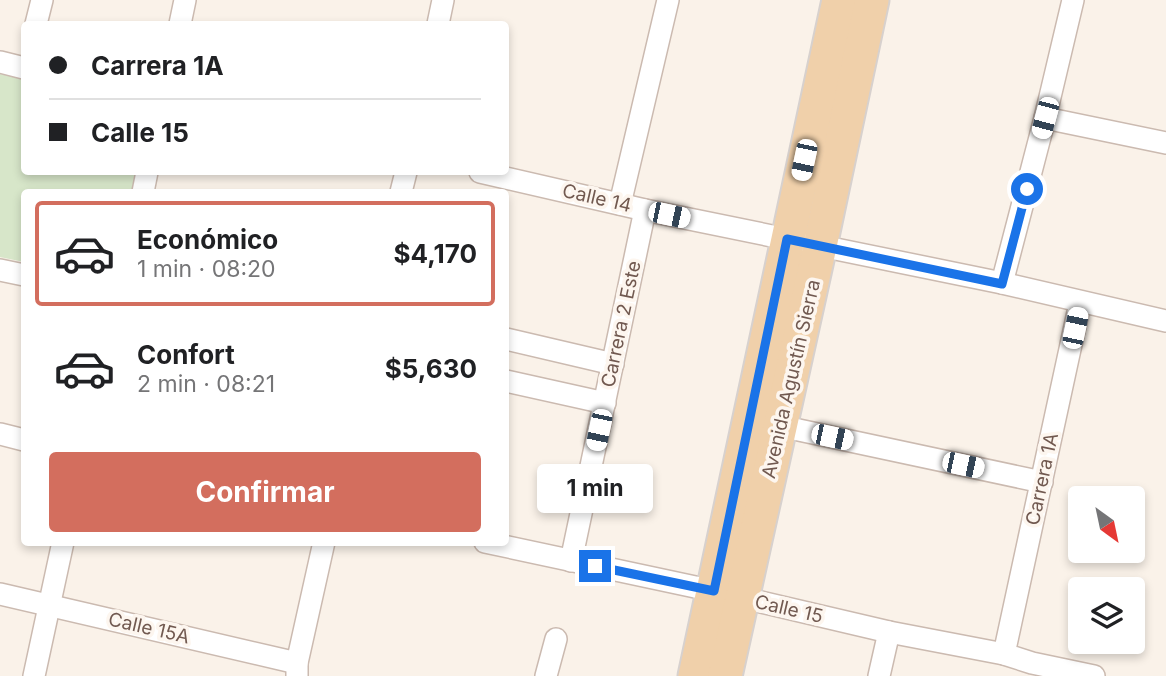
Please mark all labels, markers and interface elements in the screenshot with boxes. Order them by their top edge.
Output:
text: Carrera 1A [91,50,224,81]
car [1030,95,1061,141]
text: Calle 15 [91,117,189,148]
car [790,137,819,183]
route start [1011,173,1043,205]
street label: Calle 14 [560,179,634,217]
car [647,200,692,230]
icon: car [53,222,116,285]
text: Económico [137,224,278,255]
text: $4,170 [393,238,477,269]
text: 1 min · 08:20 [137,255,276,283]
street label: Carrera 2 Este [596,259,646,389]
street label: Avenida Agustín Sierra [757,277,825,481]
car [1061,305,1090,351]
icon: car [53,337,116,400]
text: Confort [137,339,235,370]
text: $5,630 [385,353,477,384]
text: 2 min · 08:21 [137,370,275,398]
car [585,407,614,453]
car [810,422,855,452]
street label: Carrera 1A [1021,431,1063,527]
car [941,450,986,480]
button: Confirmar [49,452,481,532]
callout: 1 min [537,464,653,514]
text: 1 min [567,474,623,502]
north arrow [1068,486,1144,564]
map controls [1068,486,1145,654]
route end [579,550,611,582]
button: layers [1068,577,1145,654]
street label: Calle 15 [753,590,825,628]
street label: Calle 15A [106,608,192,648]

